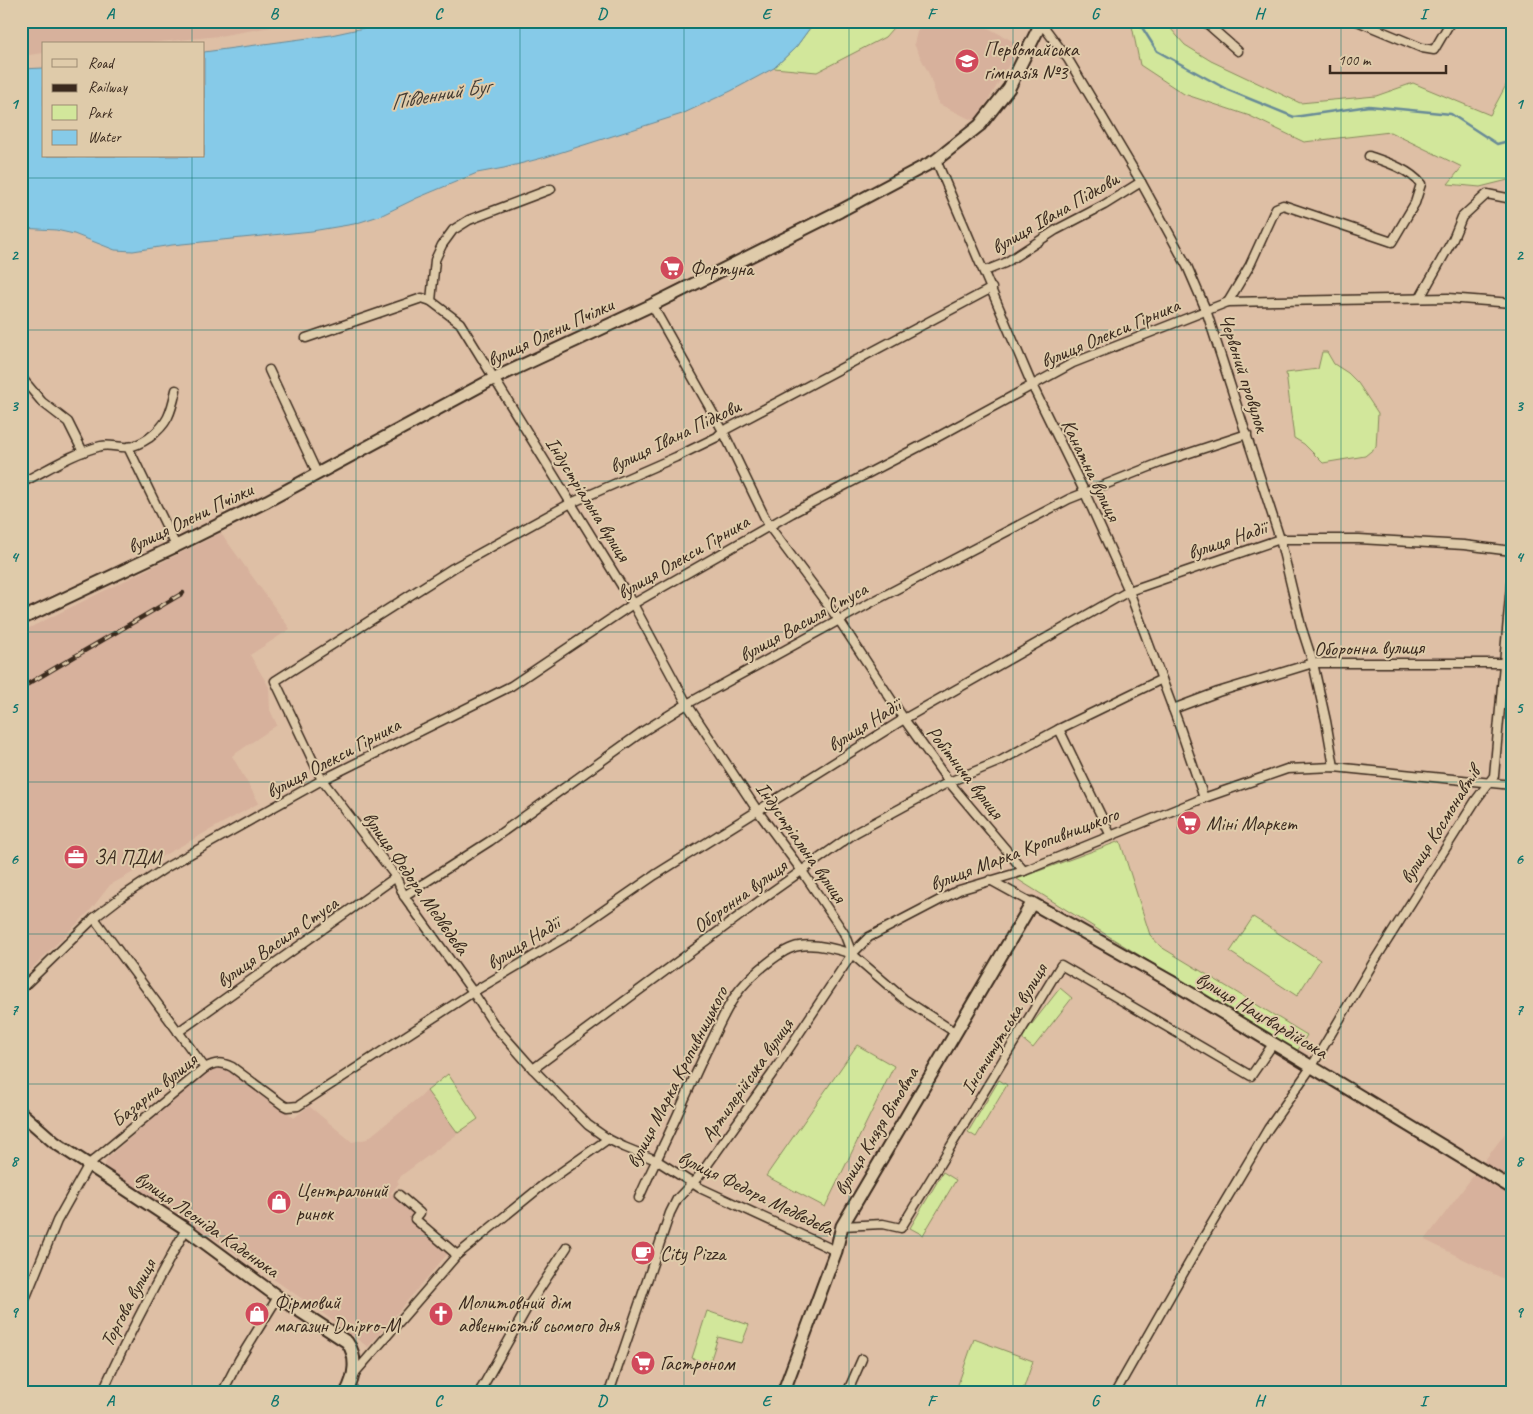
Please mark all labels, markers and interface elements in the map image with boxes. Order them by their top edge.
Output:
text: A [106,4,116,24]
text: B [270,4,280,24]
text: C [434,4,444,24]
text: D [597,4,608,24]
text: E [762,4,773,24]
text: F [927,4,938,24]
text: G [1091,4,1101,24]
text: H [1254,4,1266,24]
text: I [1420,4,1430,24]
place label: Первомайська гімназія №3 [984,37,1080,85]
legend [42,42,205,158]
scale bar [1330,42,1447,74]
school or university icon: Первомайська гімназія №3 [954,48,980,74]
text: 100 m [1338,51,1372,70]
text: Road [88,54,115,73]
water label: Південний Буг [388,72,497,116]
text: Railway [88,78,129,97]
text: 1 [10,94,19,114]
text: 1 [1515,94,1524,114]
text: Park [88,104,113,123]
text: Water [88,128,122,147]
street label: вулиця Івана Підкови [987,166,1124,260]
text: 2 [10,245,19,265]
text: 2 [1515,245,1524,265]
supermarket icon: Фортуна [659,255,685,281]
place label: Фортуна [690,256,755,281]
street label: вулиця Олени Пчілки [483,291,619,372]
street label: вулиця Олекси Гірника [1037,292,1185,373]
street label: Червоний провулок [1213,311,1275,437]
street label: вулиця Івана Підкови [605,393,746,479]
text: 3 [10,396,19,416]
text: 3 [1515,396,1524,416]
street label: Канатна вулиця [1056,415,1127,527]
street label: Індустріальна вулиця [540,432,637,567]
street label: вулиця Олени Пчілки [123,476,258,559]
street label: вулиця Олекси Гірника [612,508,755,605]
street label: вулиця Надії [1184,513,1274,565]
text: 4 [10,547,19,567]
text: 4 [1515,547,1524,567]
street label: вулиця Василя Стуса [734,575,873,668]
street label: Оборонна вулиця [1314,635,1426,661]
street label: вулиця Надії [823,690,909,757]
text: 5 [11,698,20,718]
text: 5 [1516,698,1525,718]
street label: вулиця Олекси Гірника [262,711,406,804]
street label: Робітнича вулиця [921,721,1010,825]
street label: вулиця Космонавтів [1394,758,1489,888]
street label: Індустріальна вулиця [750,777,853,909]
street label: вулиця Марка Кропивницького [926,801,1123,897]
street label: вулиця Федора Медвєдєва [357,806,476,961]
supermarket icon: Міні Маркет [1176,810,1202,836]
place label: Міні Маркет [1206,811,1298,836]
office icon: ЗА ПДМ [63,844,89,870]
place label: ЗА ПДМ [94,845,163,870]
text: 6 [10,849,19,869]
text: 6 [1515,849,1524,869]
street label: Оборонна вулиця [688,852,794,938]
street label: вулиця Василя Стуса [211,890,344,993]
street label: вулиця Надії [482,908,568,975]
street label: Інститутська вулиця [955,957,1054,1099]
street label: вулиця Нацгвардійська [1191,966,1334,1065]
street label: вулиця Марка Кропивницького [620,981,734,1172]
text: 7 [10,1000,19,1020]
text: 7 [1515,1000,1524,1020]
street label: Артилерійська вулиця [695,1013,799,1147]
street label: Базарна вулиця [106,1046,204,1133]
street label: вулиця Князя Вітовта [828,1061,925,1200]
street label: вулиця Федора Медвєдєва [674,1145,839,1242]
text: 8 [10,1151,19,1171]
text: 8 [1515,1151,1524,1171]
street label: вулиця Леоніда Каденюка [130,1165,285,1284]
place label: Центральний ринок [296,1178,389,1226]
shop icon: Центральний ринок [266,1189,292,1215]
cafe icon: City Pizza [630,1240,656,1266]
place label: City Pizza [660,1241,727,1266]
street label: Торгова вулиця [94,1253,163,1351]
place label: Фірмовий магазин Dnipro-M [274,1290,401,1338]
place label: Молитовний дім адвентістів сьомого дня [458,1290,620,1338]
shop icon: Фірмовий магазин Dnipro-M [244,1301,270,1327]
church icon: Молитовний дім адвентістів сьомого дня [428,1301,454,1327]
text: 9 [10,1302,19,1322]
text: 9 [1515,1302,1524,1322]
supermarket icon: Гастроном [630,1350,656,1376]
place label: Гастроном [660,1351,736,1376]
text: A [106,1391,116,1411]
text: B [270,1391,280,1411]
text: C [434,1391,444,1411]
text: D [597,1391,608,1411]
text: E [762,1391,773,1411]
text: F [927,1391,938,1411]
text: G [1091,1391,1101,1411]
text: H [1254,1391,1266,1411]
text: I [1420,1391,1430,1411]

